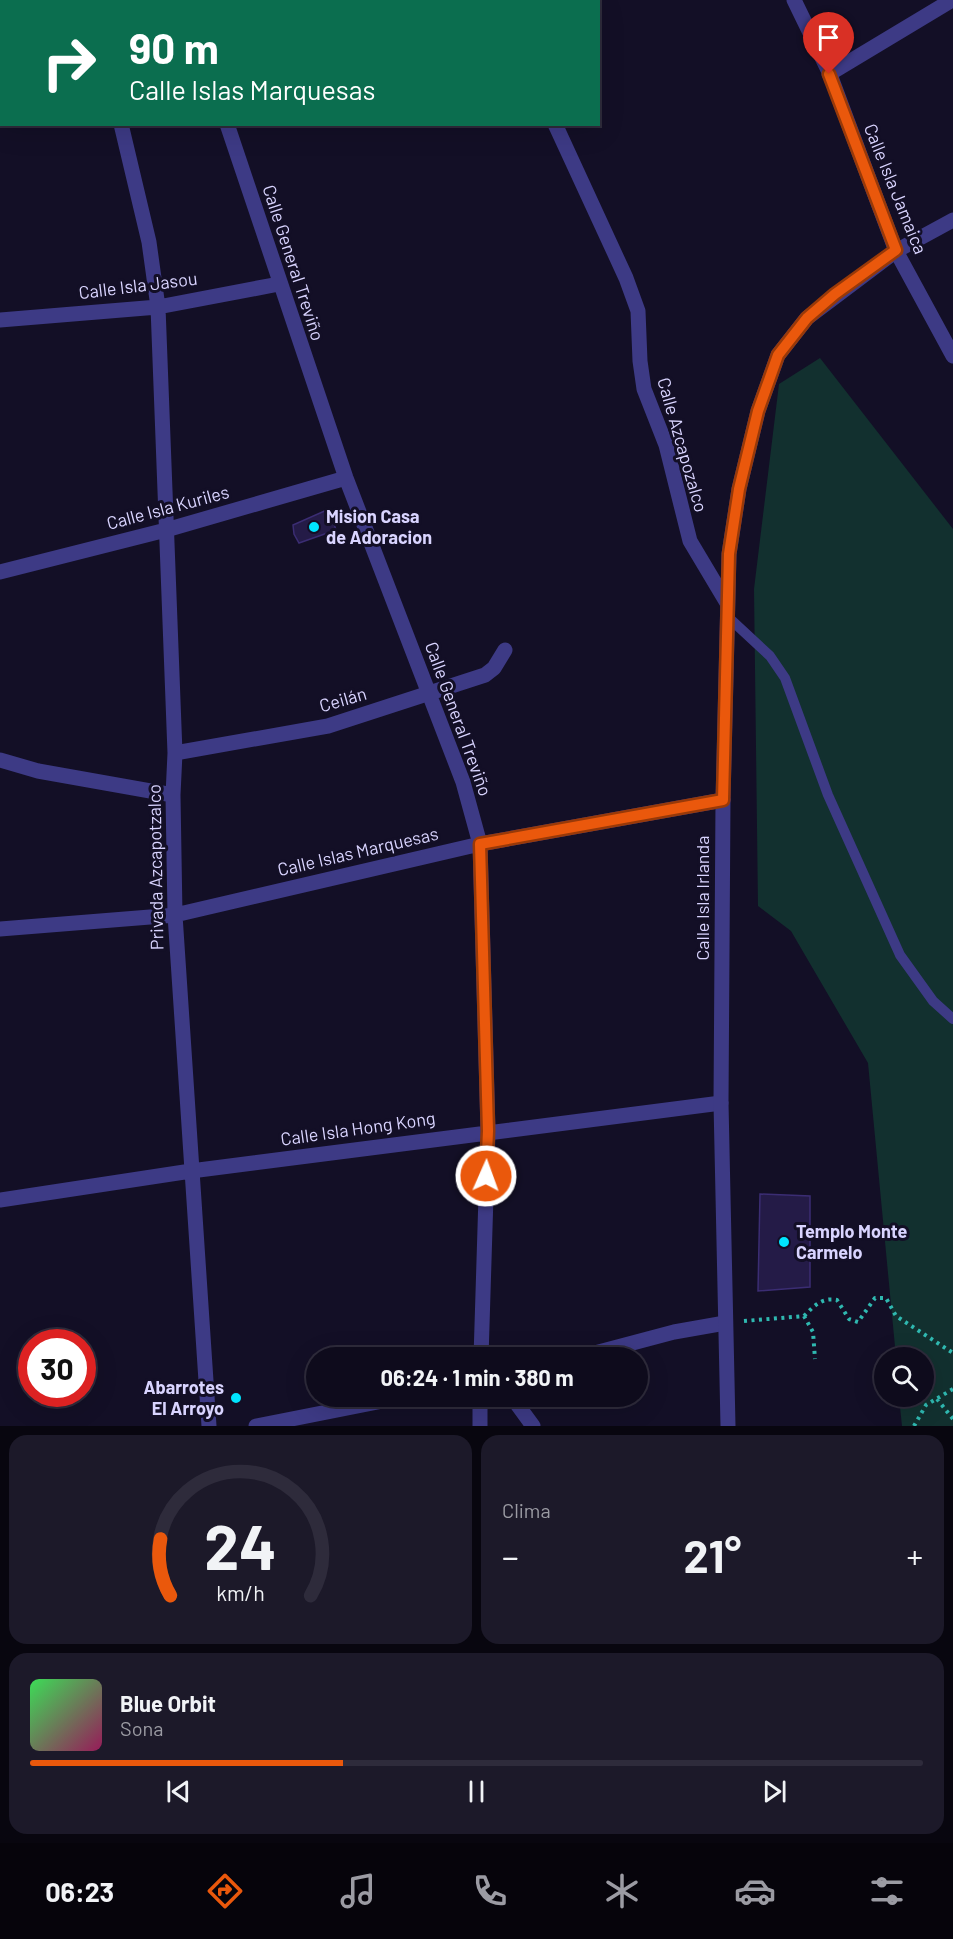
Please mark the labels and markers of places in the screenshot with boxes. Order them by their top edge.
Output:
pin [803,12,854,74]
place label: Mision Casa de Adoracion [326,505,432,548]
marker: Mision Casa de Adoracion [307,520,321,534]
place label: Templo Monte Carmelo [796,1220,908,1263]
marker: Templo Monte Carmelo [777,1235,791,1249]
place label: Abarrotes El Arroyo [143,1376,224,1419]
marker: Abarrotes El Arroyo [229,1391,243,1405]

